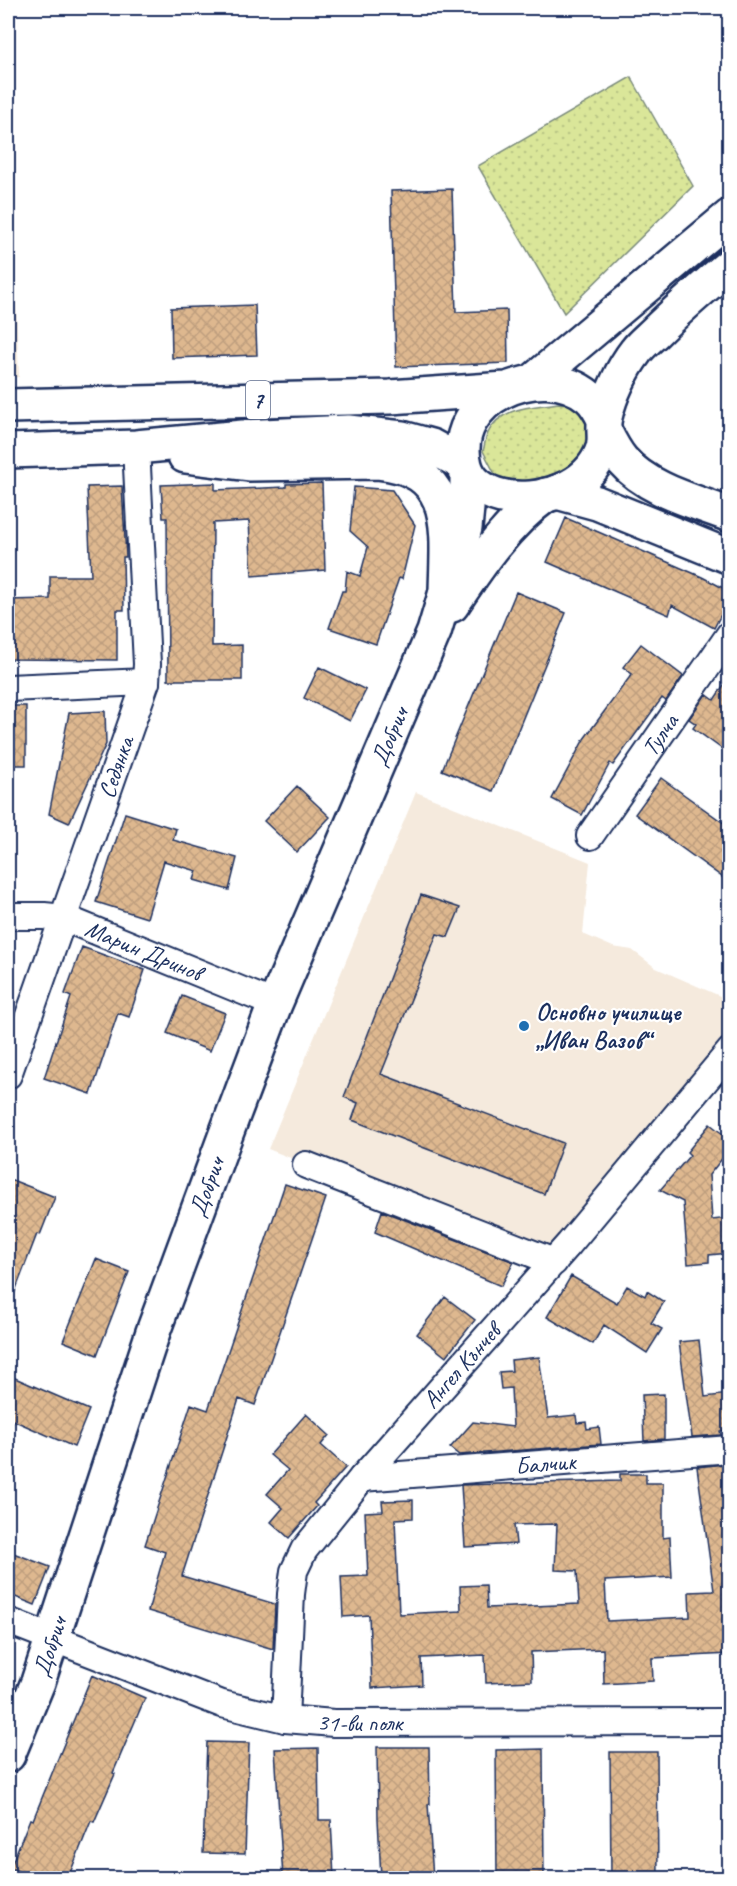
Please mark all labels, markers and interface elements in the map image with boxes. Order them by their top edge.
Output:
road number: 7 [246,381,270,419]
street label: Добрич [364,701,416,771]
street label: Тулча [635,707,686,762]
street label: Седянка [91,731,141,802]
street label: Марин Дринов [81,913,210,989]
place label: Основно училище „Иван Вазов“ [536,997,682,1055]
marker: Основно училище „Иван Вазов“ [517,1019,531,1033]
street label: Добрич [182,1151,232,1221]
street label: Ангел Кънчев [416,1313,510,1414]
street label: Балчик [514,1446,579,1481]
street label: Добрич [26,1611,74,1680]
street label: 31-ви полк [316,1707,404,1738]

